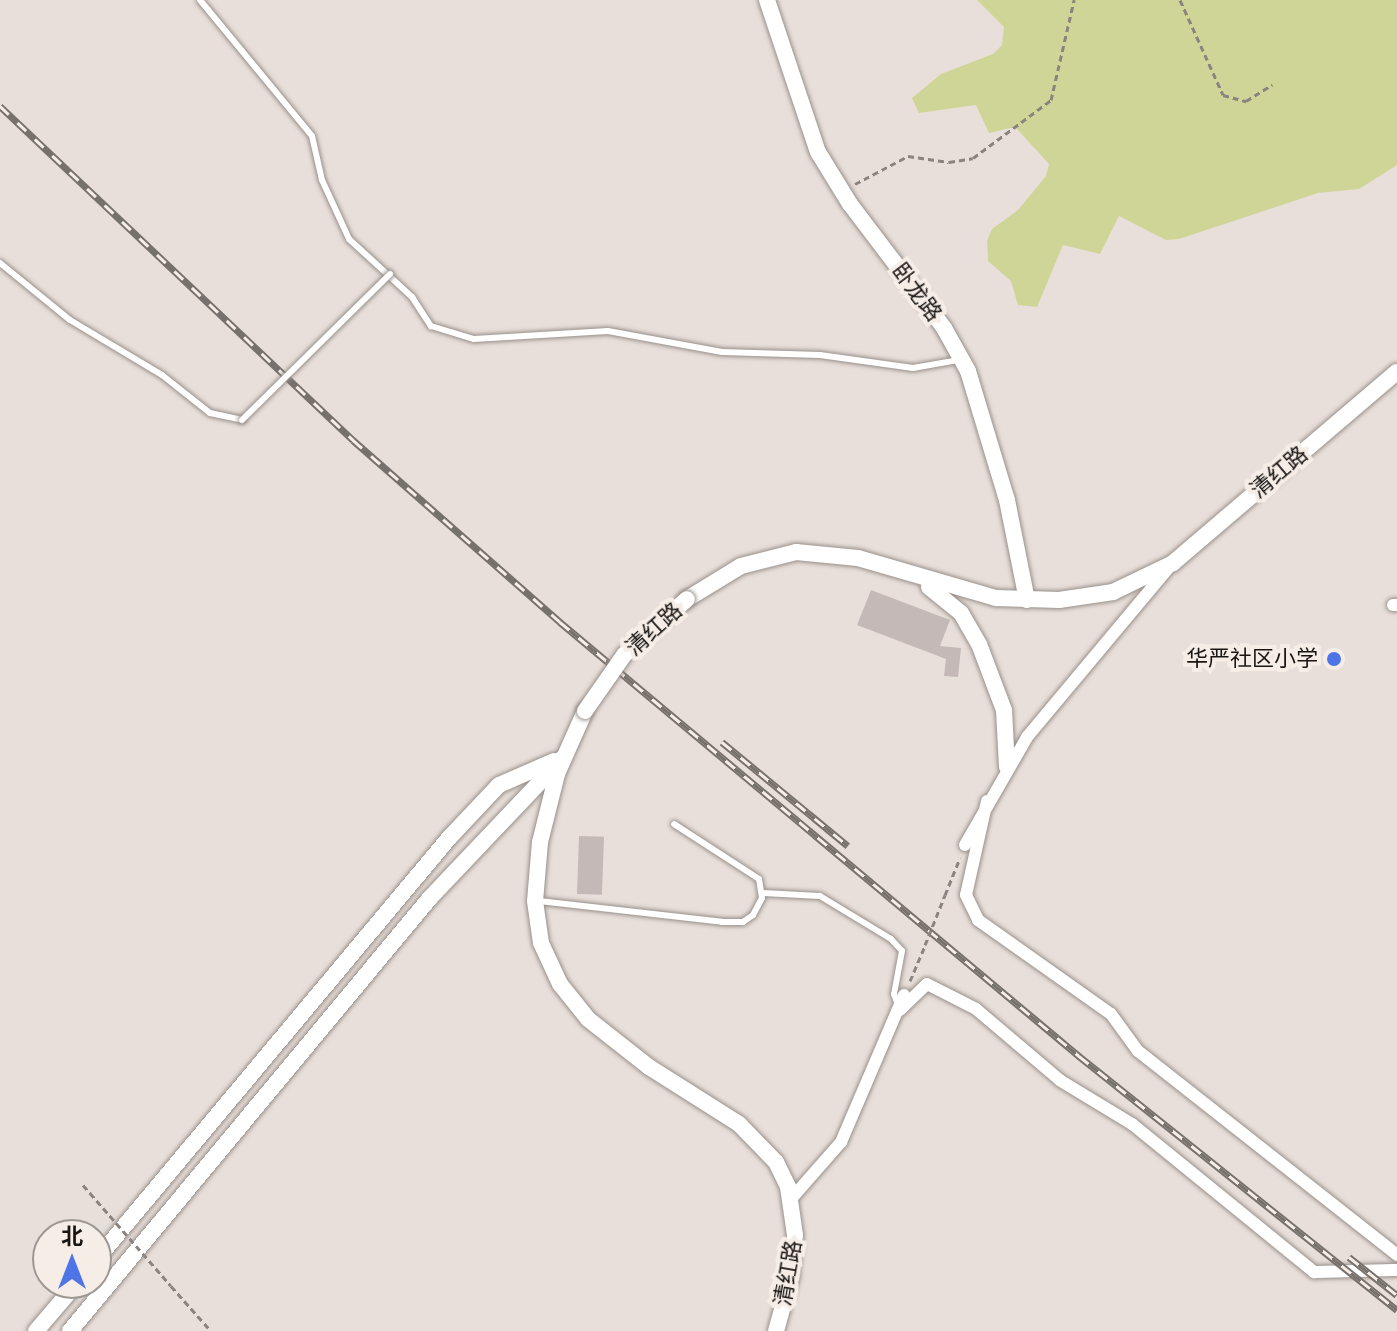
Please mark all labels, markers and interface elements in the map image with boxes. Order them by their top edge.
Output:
street label: 卧龙路 [887,258,947,326]
street label: 清红路 [1245,441,1313,503]
street label: 清红路 [621,597,687,661]
place label: 华严社区小学 [1186,646,1318,672]
marker: 华严社区小学 [1325,650,1343,668]
north arrow [32,1219,112,1299]
text: 北 [61,1223,83,1250]
street label: 清红路 [769,1238,807,1308]

